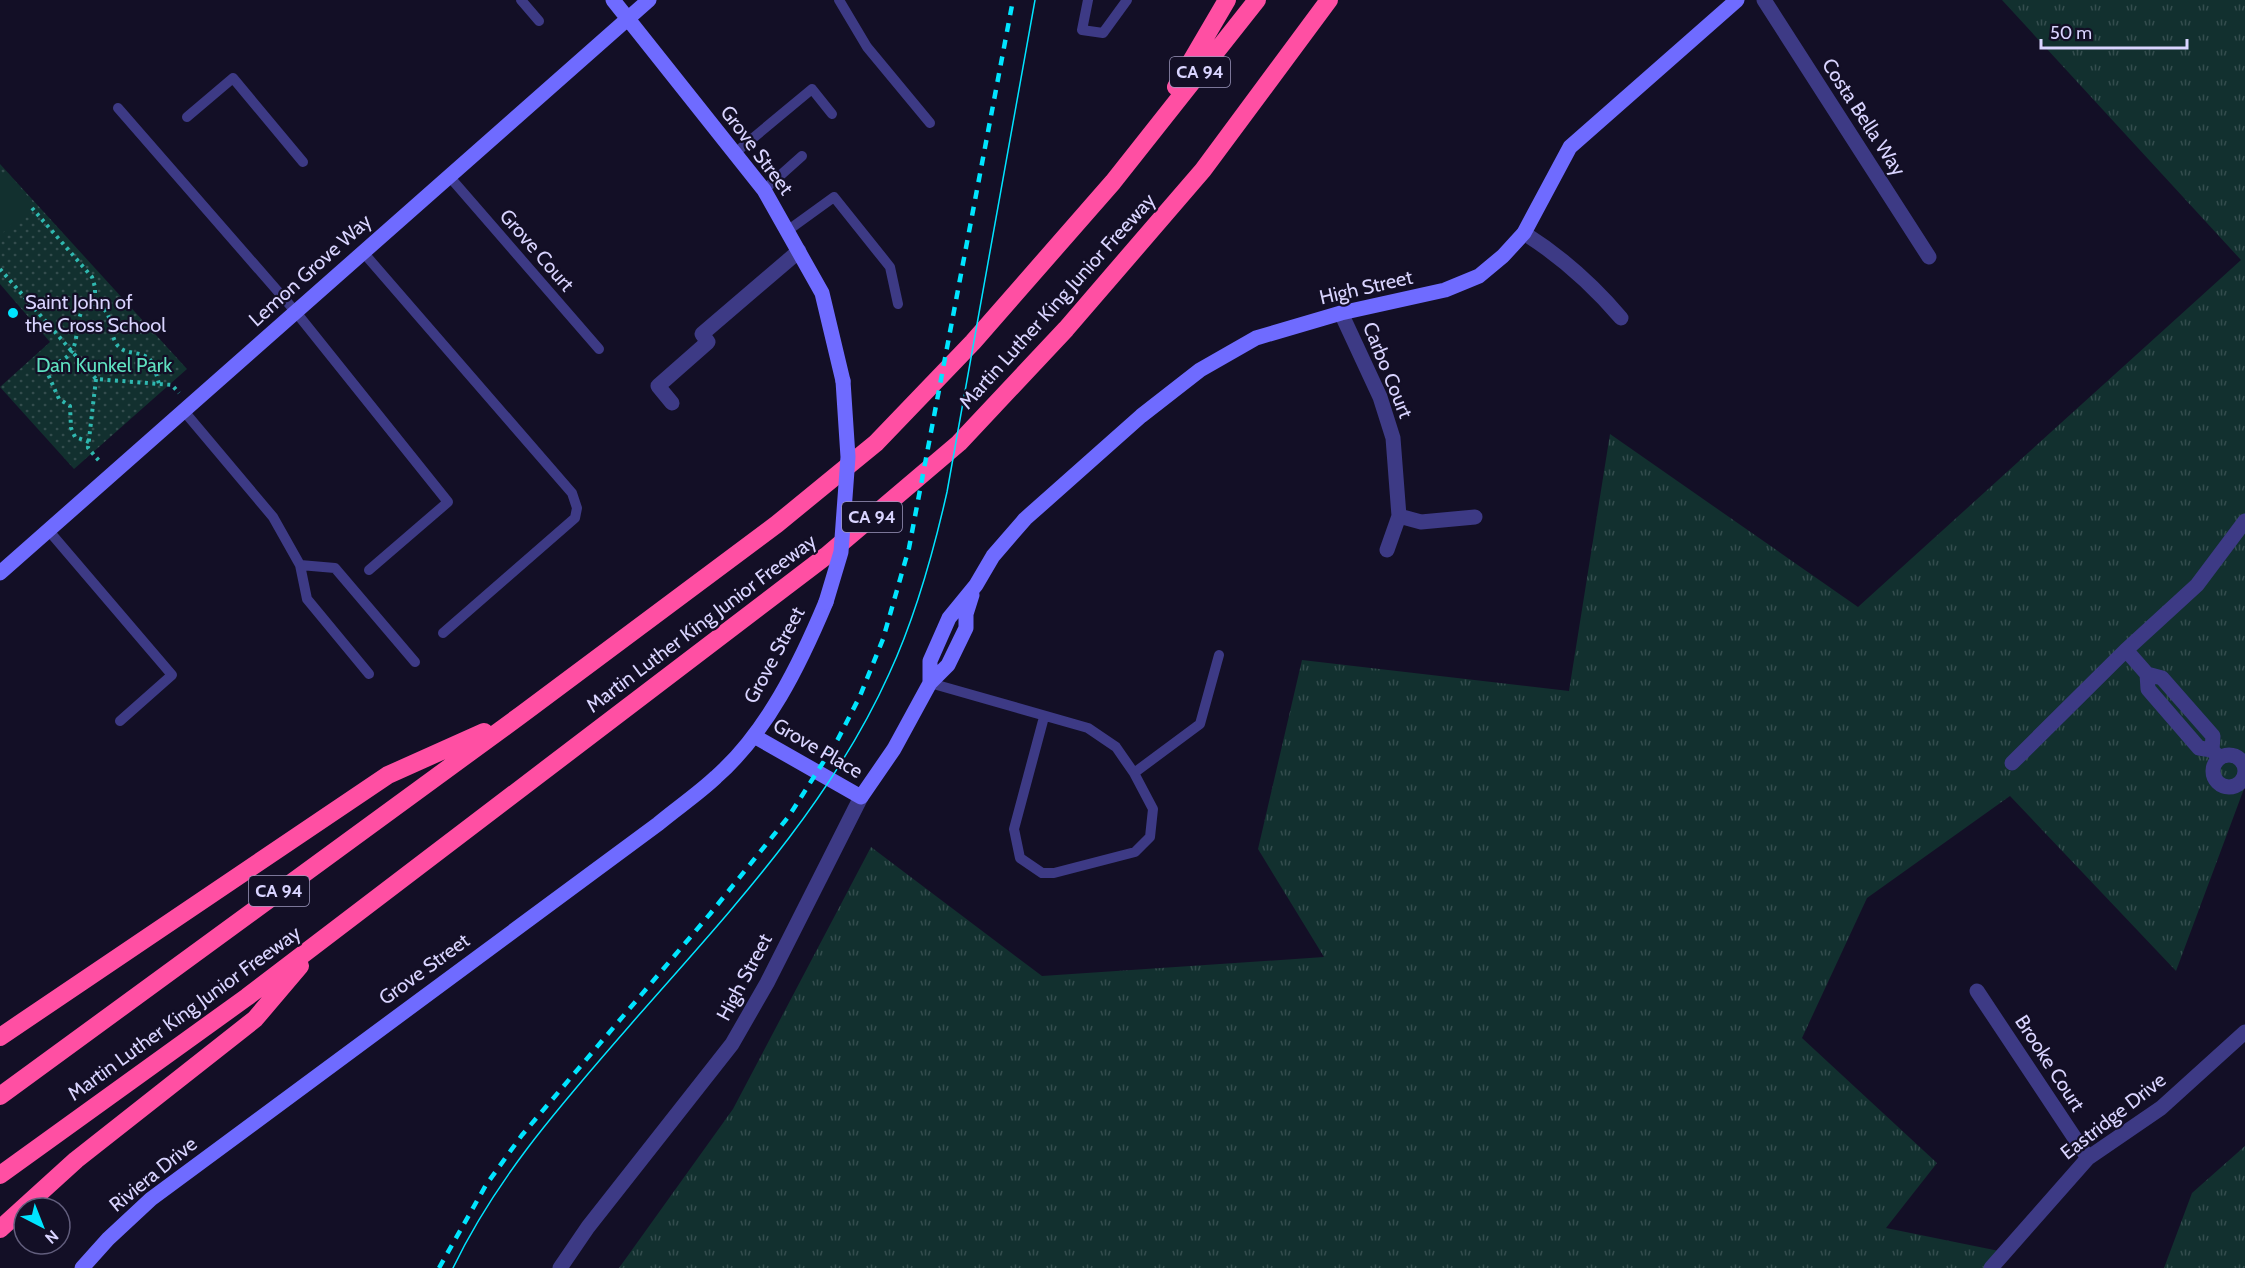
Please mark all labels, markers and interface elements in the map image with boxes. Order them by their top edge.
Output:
scale bar [2041,12,2186,50]
text: 50 m [2050,22,2092,44]
street label: Costa Bella Way [1817,54,1911,180]
road number: CA 94 [1170,57,1230,87]
street label: Grove Street [716,100,799,200]
street label: Martin Luther King Junior Freeway [954,188,1160,414]
street label: Grove Court [495,204,579,296]
street label: Lemon Grove Way [244,209,376,331]
street label: High Street [1317,265,1415,309]
place label: Saint John of the Cross School [25,290,166,337]
marker: Saint John of the Cross School [6,306,20,320]
street label: Carbo Court [1358,318,1418,422]
park label: Dan Kunkel Park [36,353,172,377]
road number: CA 94 [842,502,902,532]
street label: Martin Luther King Junior Freeway [581,529,821,717]
street label: Grove Street [739,602,810,707]
street label: Grove Place [769,713,867,783]
road number: CA 94 [249,876,309,906]
street label: Martin Luther King Junior Freeway [63,920,305,1106]
street label: Grove Street [374,928,474,1010]
street label: High Street [711,929,777,1025]
street label: Brooke Court [2010,1010,2090,1116]
street label: Eastridge Drive [2056,1067,2170,1165]
street label: Riviera Drive [104,1131,202,1217]
north arrow [12,1196,72,1256]
text: N [41,1226,62,1248]

